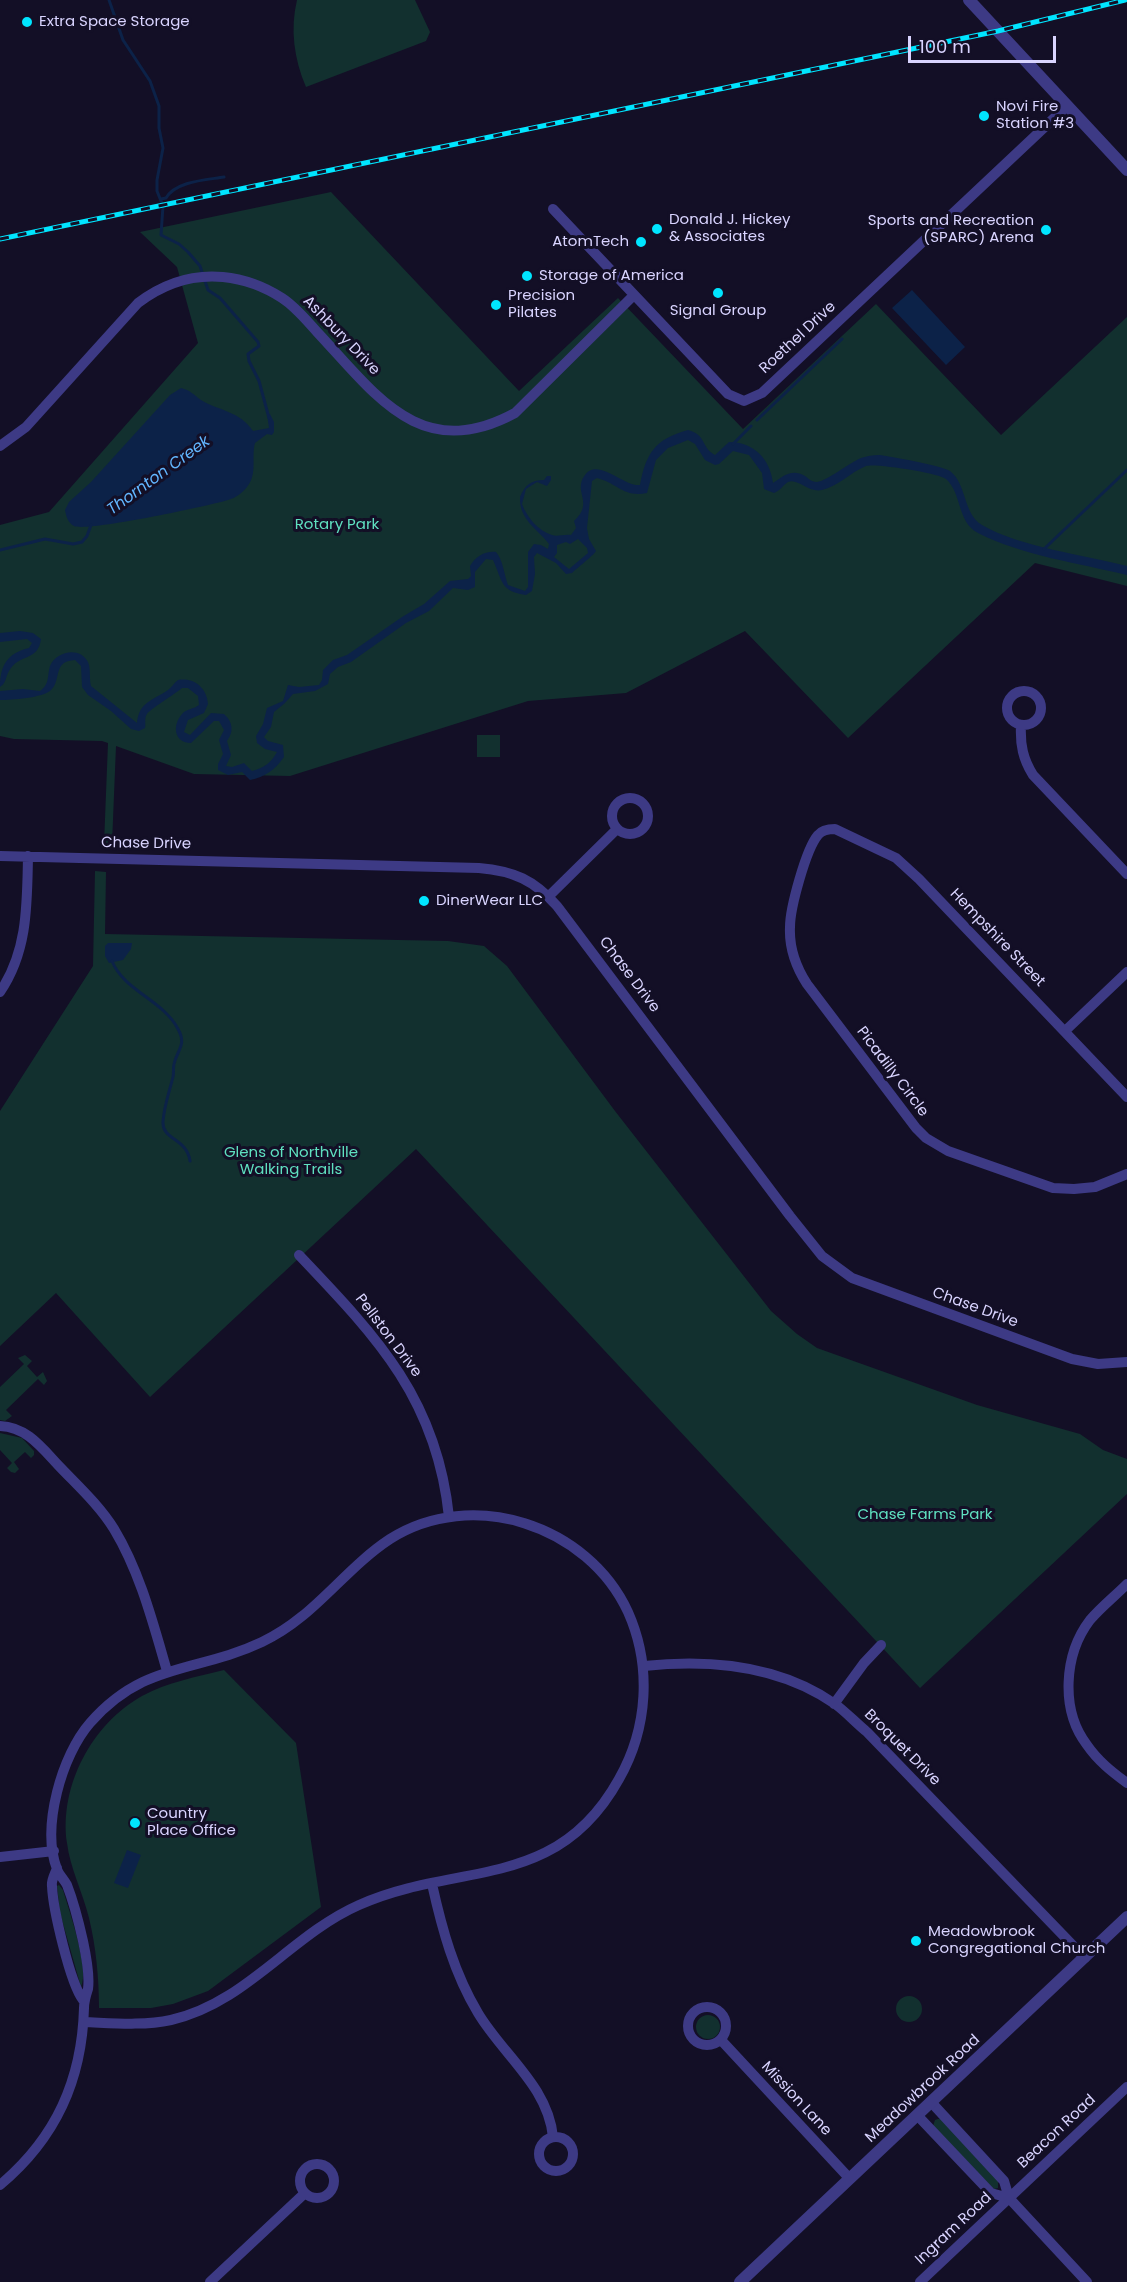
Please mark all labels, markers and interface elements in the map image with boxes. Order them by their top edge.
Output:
place label: Extra Space Storage [39,13,190,31]
marker: Extra Space Storage [20,15,34,29]
scale bar [911,24,1060,62]
text: 100 m [919,34,971,59]
place label: Novi Fire Station #3 [996,98,1074,133]
marker: Novi Fire Station #3 [977,109,991,123]
place label: Donald J. Hickey & Associates [669,211,791,246]
place label: Sports and Recreation (SPARC) Arena [868,212,1034,247]
marker: Donald J. Hickey & Associates [650,222,664,236]
marker: Sports and Recreation (SPARC) Arena [1039,223,1053,237]
place label: AtomTech [552,233,629,251]
marker: AtomTech [634,235,648,249]
place label: Storage of America [539,267,684,285]
marker: Storage of America [520,269,534,283]
marker: Signal Group [711,286,725,300]
place label: Precision Pilates [508,287,575,322]
street label: Ashbury Drive [299,293,383,379]
marker: Precision Pilates [489,298,503,312]
street label: Roethel Drive [756,298,840,378]
place label: Signal Group [670,302,766,320]
water label: Thornton Creek [104,432,214,520]
park label: Rotary Park [295,516,379,534]
street label: Chase Drive [101,834,191,854]
street label: Hempshire Street [946,885,1048,991]
place label: DinerWear LLC [436,892,543,910]
marker: DinerWear LLC [417,894,431,908]
street label: Chase Drive [595,934,663,1016]
street label: Picadilly Circle [852,1023,932,1121]
park label: Glens of Northville Walking Trails [224,1144,358,1179]
street label: Chase Drive [930,1284,1020,1332]
street label: Pellston Drive [351,1291,425,1381]
park label: Chase Farms Park [857,1506,993,1524]
street label: Broquet Drive [860,1706,944,1790]
place label: Country Place Office [147,1805,236,1840]
marker: Country Place Office [128,1816,142,1830]
place label: Meadowbrook Congregational Church [928,1923,1105,1958]
marker: Meadowbrook Congregational Church [909,1934,923,1948]
street label: Meadowbrook Road [862,2031,984,2147]
street label: Mission Lane [757,2058,835,2140]
street label: Beacon Road [1014,2091,1100,2173]
street label: Ingram Road [912,2189,996,2269]

